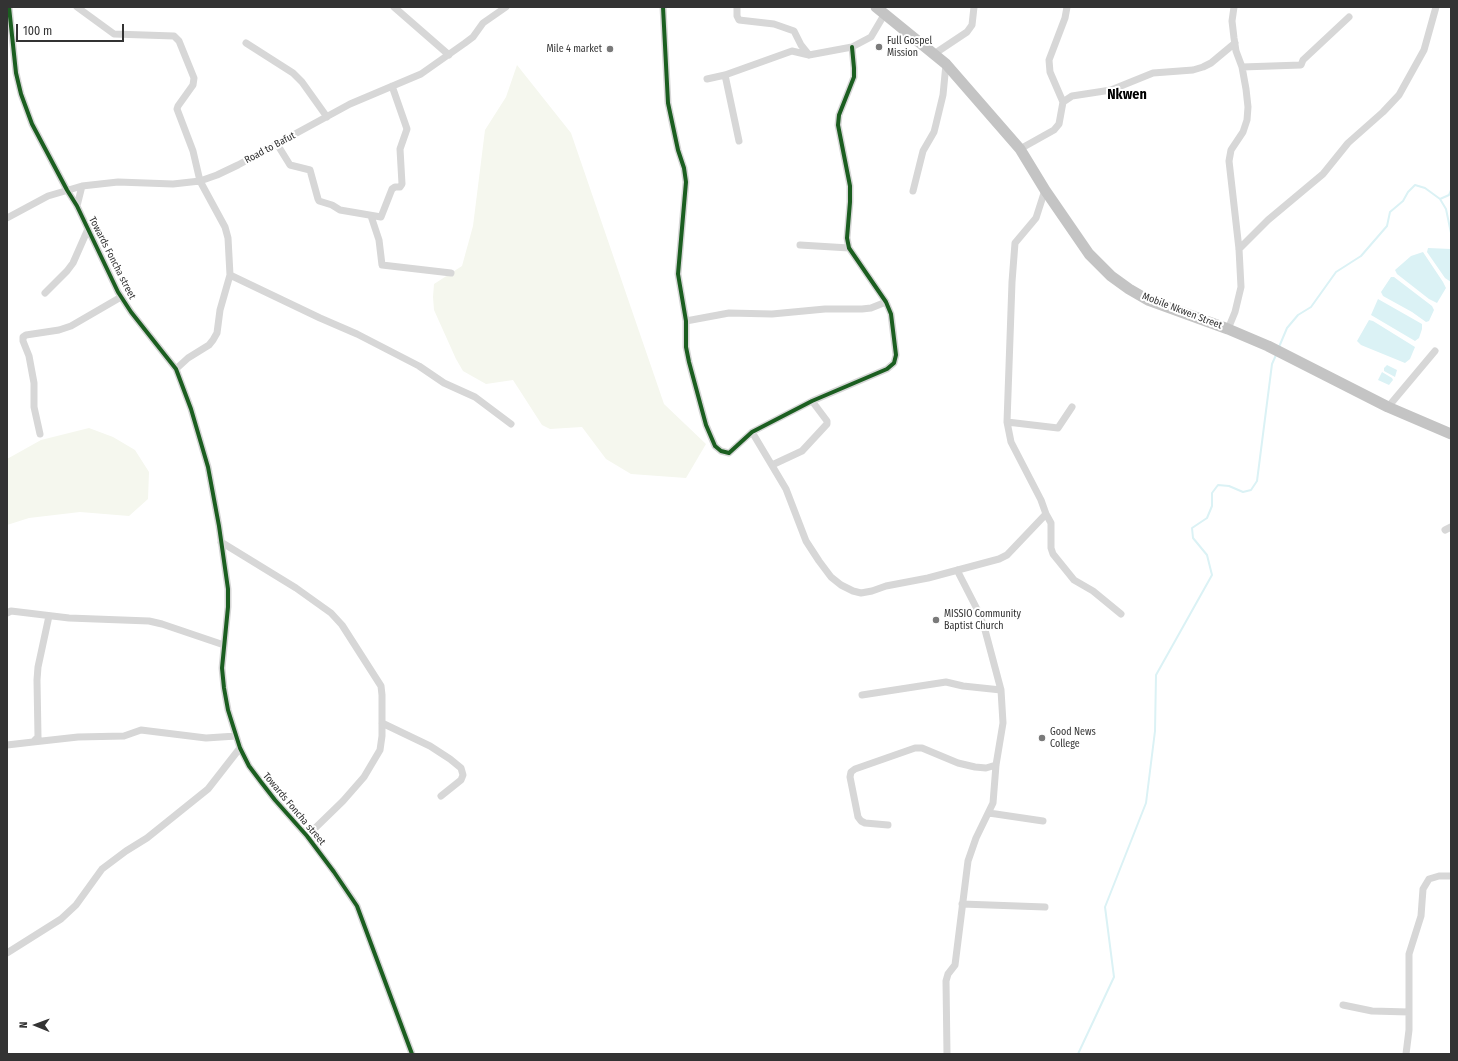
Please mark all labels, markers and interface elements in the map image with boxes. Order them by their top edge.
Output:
scale bar [18,16,126,42]
text: 100 m [23,24,52,38]
place label: Full Gospel Mission [887,35,932,58]
marker: Full Gospel Mission [874,42,884,52]
place label: Mile 4 market [546,43,602,55]
marker: Mile 4 market [605,44,615,54]
district label: Nkwen [1107,87,1147,103]
street label: Road to Bafut [243,130,297,166]
street label: Towards Foncha street [86,215,138,301]
street label: Mobile Nkwen Street [1140,290,1224,332]
place label: MISSIO Community Baptist Church [944,608,1021,632]
marker: MISSIO Community Baptist Church [931,615,941,625]
place label: Good News College [1050,726,1096,750]
marker: Good News College [1037,733,1047,743]
street label: Towards Foncha street [260,770,328,848]
north arrow [16,1005,56,1045]
text: N [17,1021,30,1028]

